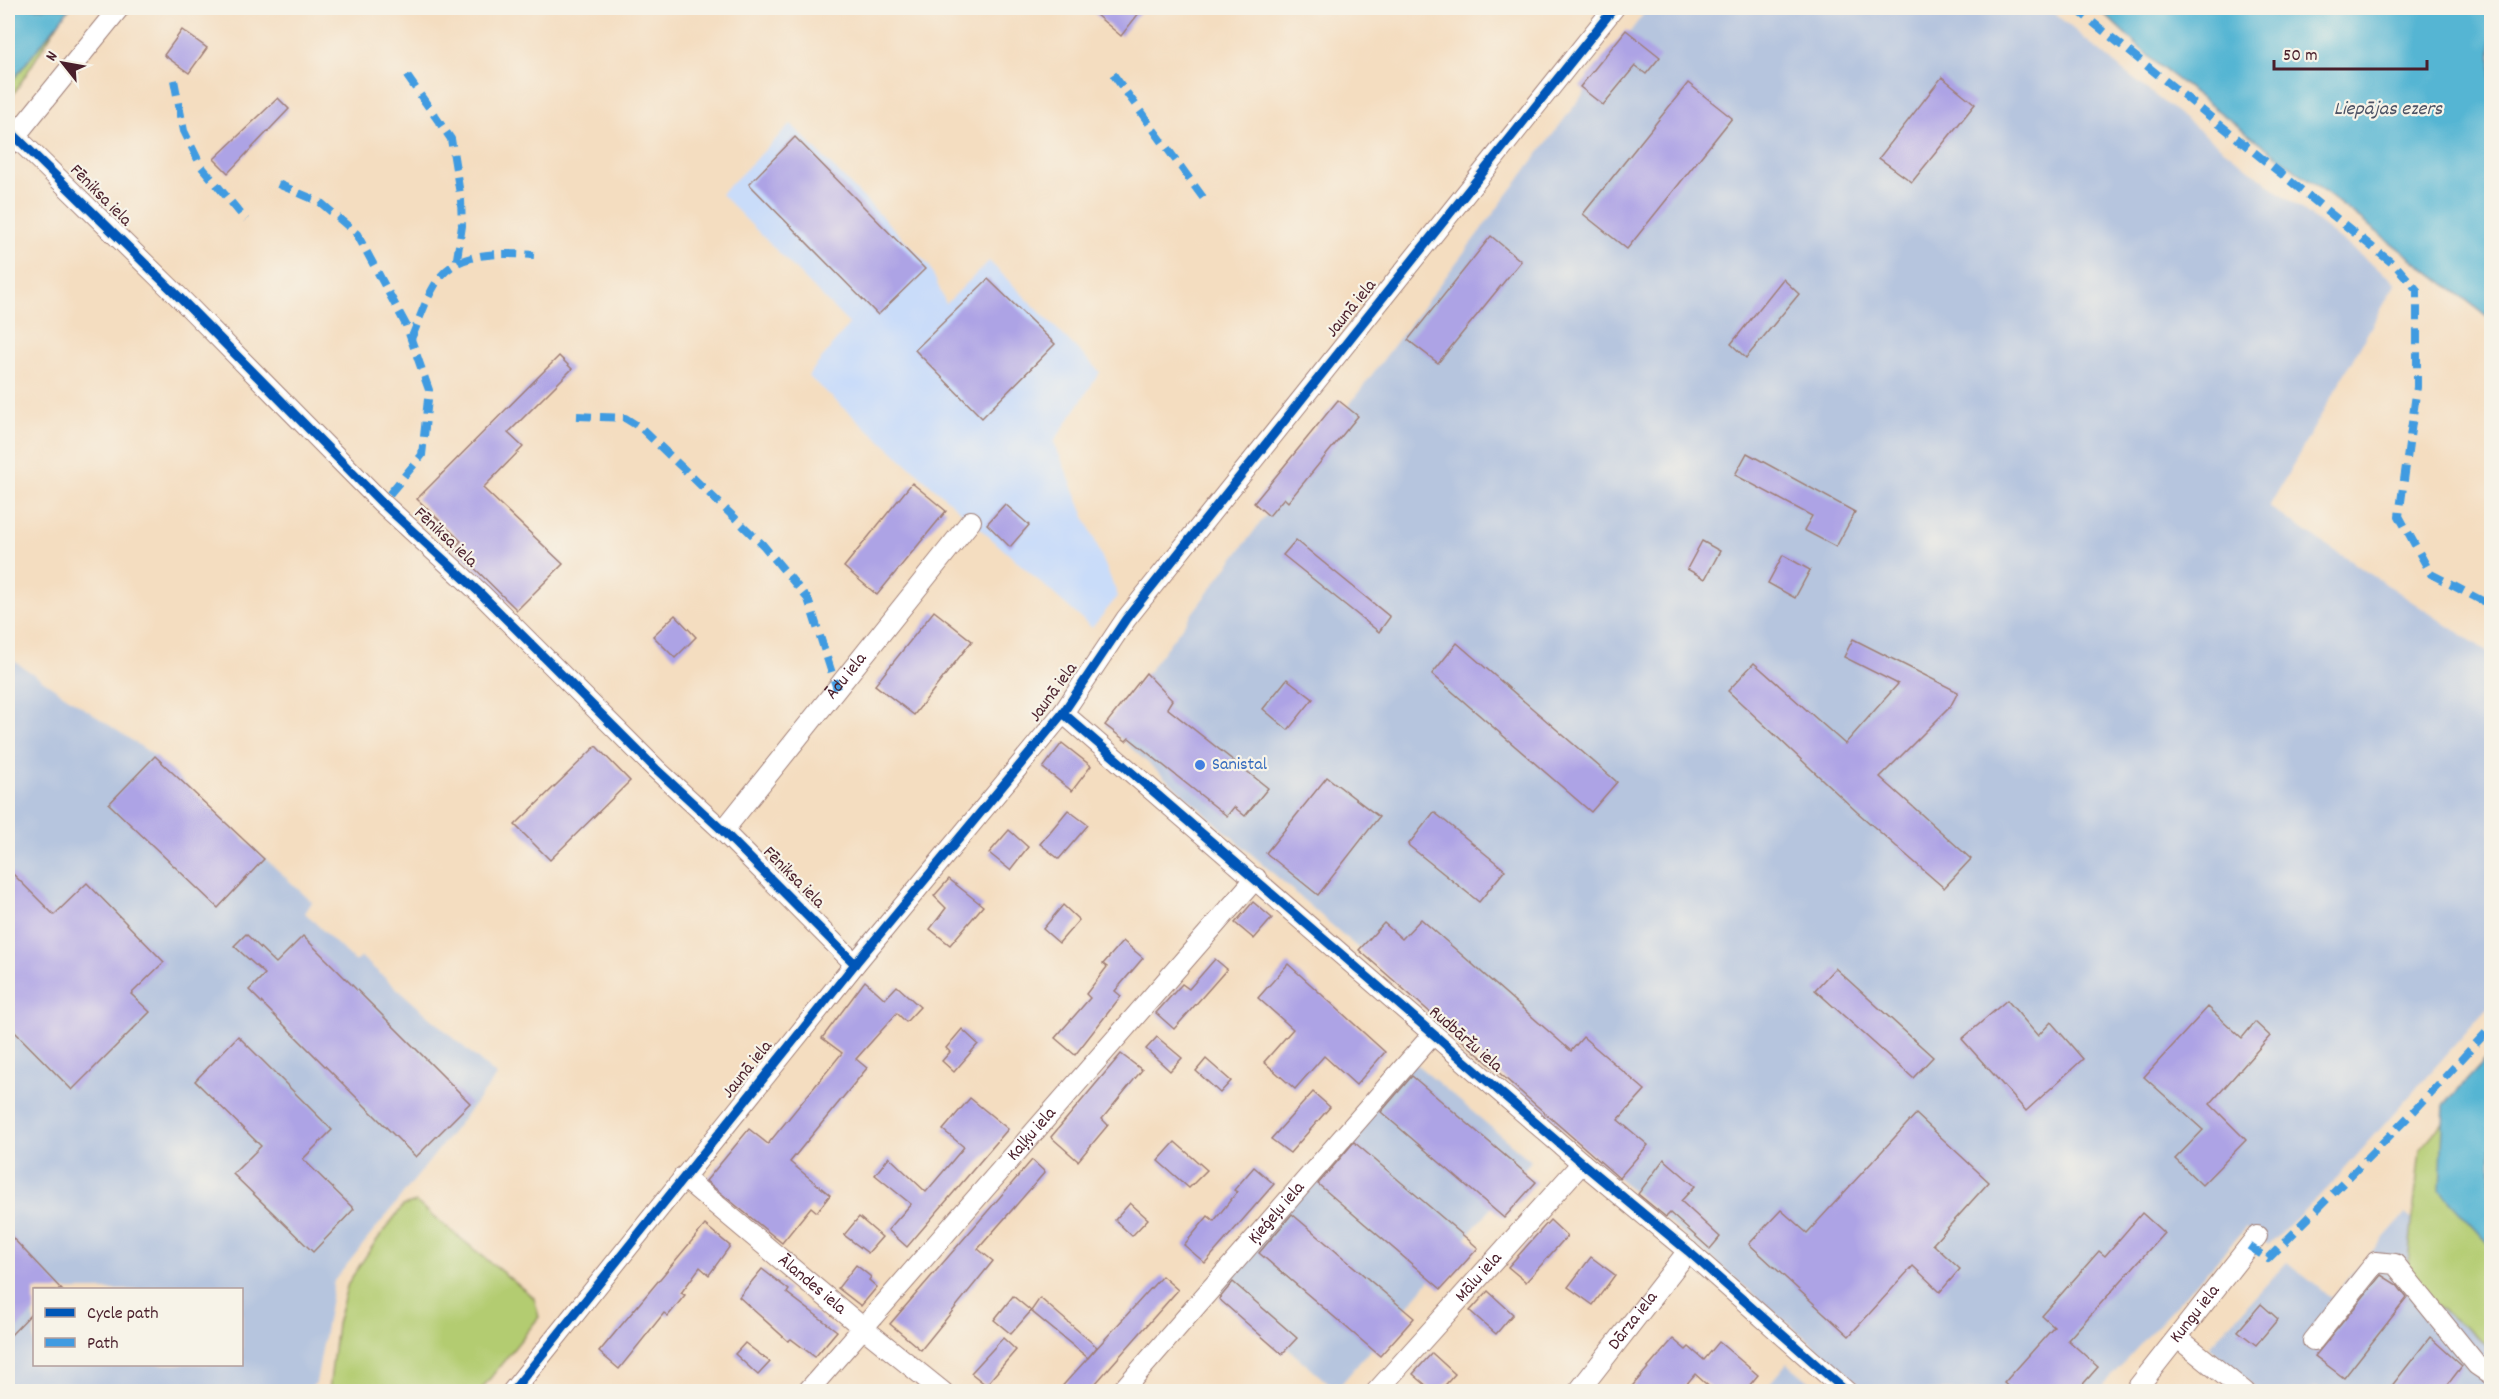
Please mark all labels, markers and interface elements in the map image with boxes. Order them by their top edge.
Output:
north arrow [33,33,93,93]
scale bar [2274,33,2427,71]
text: 50 m [2283,44,2318,69]
text: N [40,47,64,66]
water label: Liepājas ezers [2334,96,2443,124]
street label: Fēniksa iela [63,159,137,233]
street label: Jaunā iela [1321,274,1383,343]
street label: Fēniksa iela [408,502,483,574]
street label: Ādu iela [820,647,874,705]
street label: Jaunā iela [1024,658,1084,728]
place label: Sanistal [1212,753,1268,778]
marker: Sanistal [1193,758,1207,772]
street label: Fēniksa iela [756,841,830,915]
street label: Rudbāržu iela [1423,1001,1508,1079]
street label: Jaunā iela [717,1035,779,1104]
street label: Kaļķu iela [1001,1102,1063,1167]
street label: Ķieģeļu iela [1242,1176,1311,1250]
street label: Mālu iela [1450,1247,1509,1308]
street label: Ālandes iela [772,1249,852,1321]
street label: Kungu iela [2164,1279,2227,1349]
street label: Dārza iela [1602,1286,1665,1356]
legend [33,1288,243,1366]
text: Cycle path [87,1302,158,1327]
text: Path [87,1332,119,1357]

